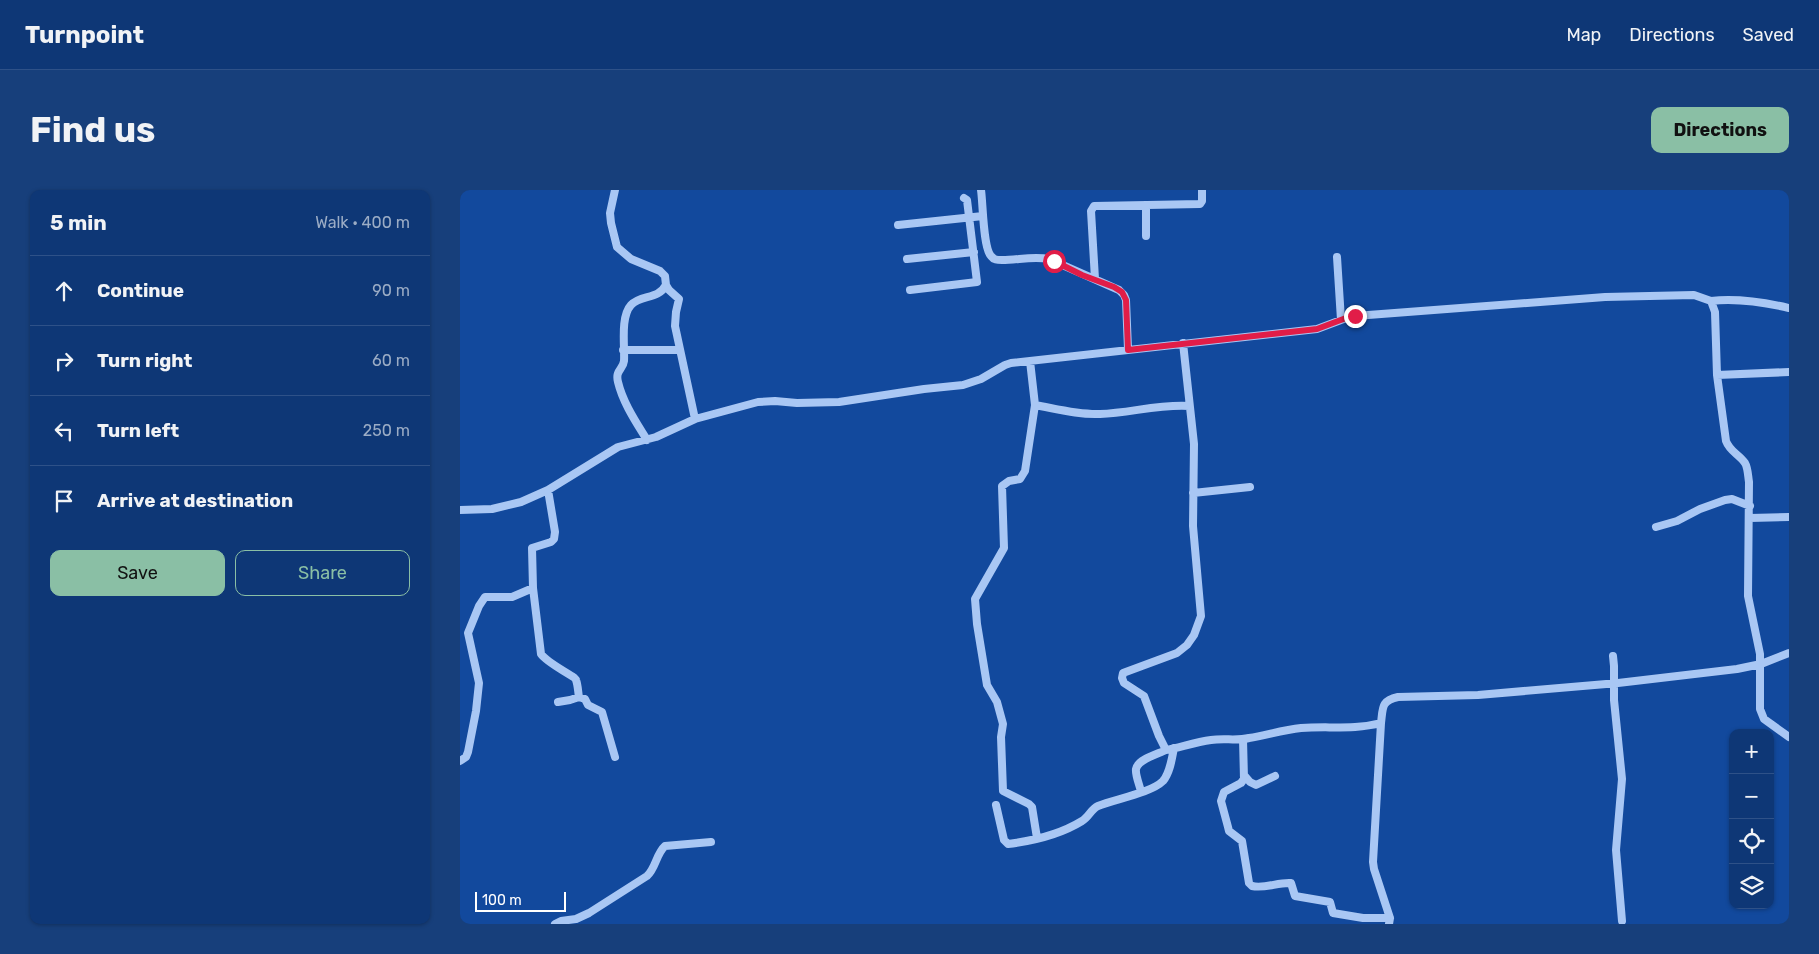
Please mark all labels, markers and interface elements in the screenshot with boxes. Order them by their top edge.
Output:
text: Turnpoint [25,21,144,49]
text: Map [1566,24,1601,46]
text: Directions [1629,24,1715,46]
text: Saved [1743,24,1794,46]
button: Directions [1651,107,1789,153]
text: Find us [30,109,155,151]
text: 5 min [50,210,107,235]
text: Walk · 400 m [315,213,410,232]
route start [1043,250,1066,273]
icon: ahead [50,277,78,305]
text: Continue [97,279,184,302]
text: 90 m [372,281,410,300]
route end [1344,305,1367,328]
icon: right [50,347,78,375]
text: Turn right [97,349,192,372]
text: 60 m [372,351,410,370]
icon: left [50,417,78,445]
text: Turn left [97,419,179,442]
text: 250 m [363,421,410,440]
icon: arrive [50,487,78,515]
text: Arrive at destination [97,489,293,512]
button: Save [50,550,225,596]
button: Share [235,550,410,596]
map controls [1729,729,1774,909]
button: + [1729,729,1774,774]
button: − [1729,774,1774,819]
button: locate [1729,819,1774,864]
button: layers [1729,864,1774,909]
scale bar [475,889,566,912]
text: 100 m [482,892,522,909]

